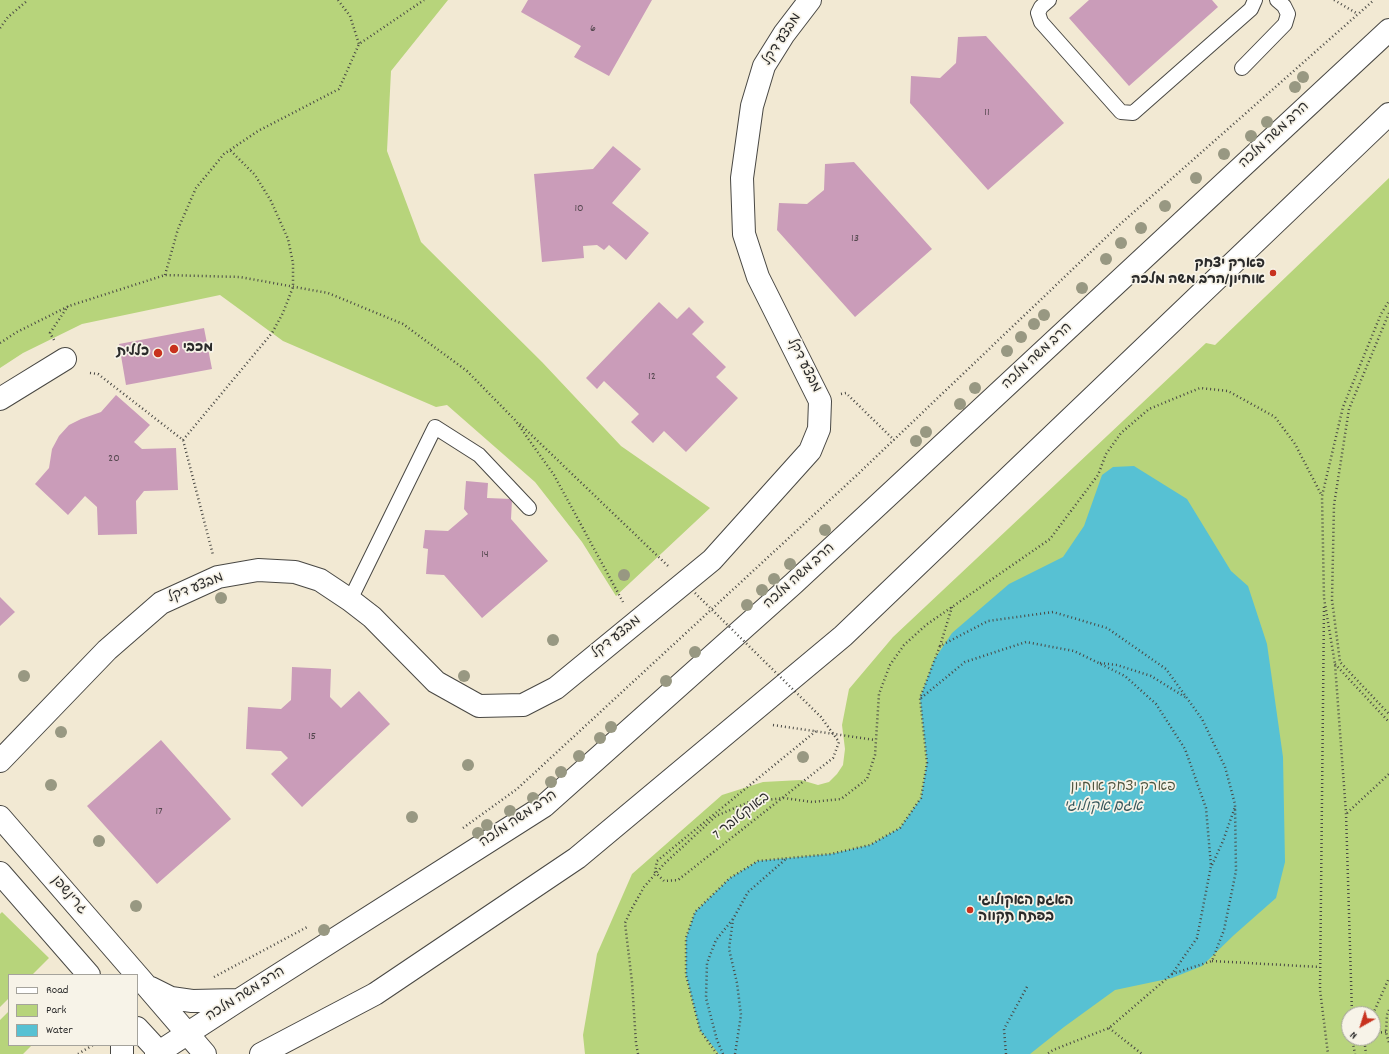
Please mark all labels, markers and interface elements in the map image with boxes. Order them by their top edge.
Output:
street label: מבצע דקל [760,11,806,69]
house number: 6 [590,22,596,36]
street label: הרב משה מלכה [1236,99,1314,173]
house number: 11 [984,106,990,120]
house number: 10 [574,202,584,216]
house number: 13 [851,232,859,246]
place label: פארק יצחק אוחיון/הרב משה מלכה [1131,257,1265,290]
marker: פארק יצחק אוחיון/הרב משה מלכה [1268,268,1278,278]
street label: הרב משה מלכה [999,320,1077,394]
street label: מבצע דקל [782,336,824,396]
place label: מכבי [183,341,213,357]
marker: מכבי [168,343,180,355]
place label: כללית [116,345,149,361]
marker: כללית [152,347,164,359]
house number: 12 [648,370,656,384]
house number: 20 [108,452,120,466]
street label: הרב משה מלכה [761,541,839,613]
house number: 14 [481,548,489,562]
street label: מבצע דקל [166,570,226,608]
street label: מבצע דקל [589,613,645,663]
house number: 15 [308,730,316,744]
park label: פארק יצחק אוחיון [1070,780,1176,796]
street label: הרב משה מלכה [477,788,561,852]
street label: 7 באוקטובר [710,790,774,844]
water label: אגם אקולוגי [1064,799,1142,817]
house number: 17 [155,805,163,819]
street label: גרינשפן [47,873,89,919]
place label: האגם האקולוגי בפתח תקווה [978,894,1073,926]
marker: האגם האקולוגי בפתח תקווה [965,905,975,915]
street label: הרב משה מלכה [203,964,289,1026]
legend [8,974,138,1046]
text: Road [46,982,68,999]
text: Park [46,1002,66,1019]
north arrow [1341,1006,1381,1046]
text: Water [46,1022,73,1039]
text: N [1347,1027,1361,1042]

